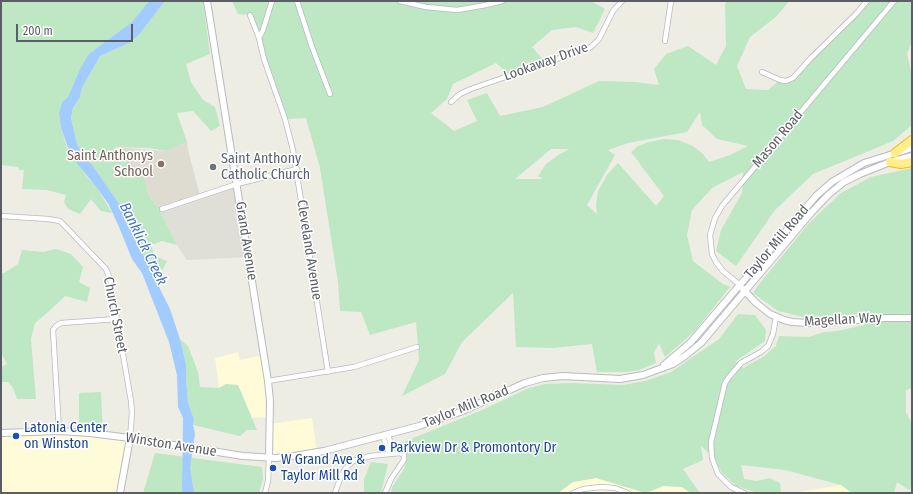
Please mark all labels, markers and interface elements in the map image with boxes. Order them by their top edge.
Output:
scale bar [18,16,135,42]
text: 200 m [23,24,53,38]
street label: Lookaway Drive [502,39,590,85]
street label: Mason Road [749,107,807,171]
place label: Saint Anthonys School [67,148,153,180]
place label: Saint Anthony Catholic Church [221,151,310,184]
marker: Saint Anthonys School [156,159,166,169]
marker: Saint Anthony Catholic Church [208,162,218,172]
street label: Cleveland Avenue [293,199,325,301]
water label: Banklick Creek [115,200,171,288]
street label: Grand Avenue [231,200,261,282]
street label: Taylor Mill Road [741,202,813,282]
street label: Church Street [99,275,131,355]
street label: Magellan Way [804,310,882,330]
street label: Taylor Mill Road [421,382,511,432]
place label: Latonia Center on Winston [24,420,107,452]
street label: Winston Avenue [124,430,218,460]
marker: Latonia Center on Winston [11,431,21,441]
place label: Parkview Dr & Promontory Dr [390,440,556,456]
marker: Parkview Dr & Promontory Dr [377,443,387,453]
place label: W Grand Ave & Taylor Mill Rd [281,452,365,484]
marker: W Grand Ave & Taylor Mill Rd [268,463,278,473]

